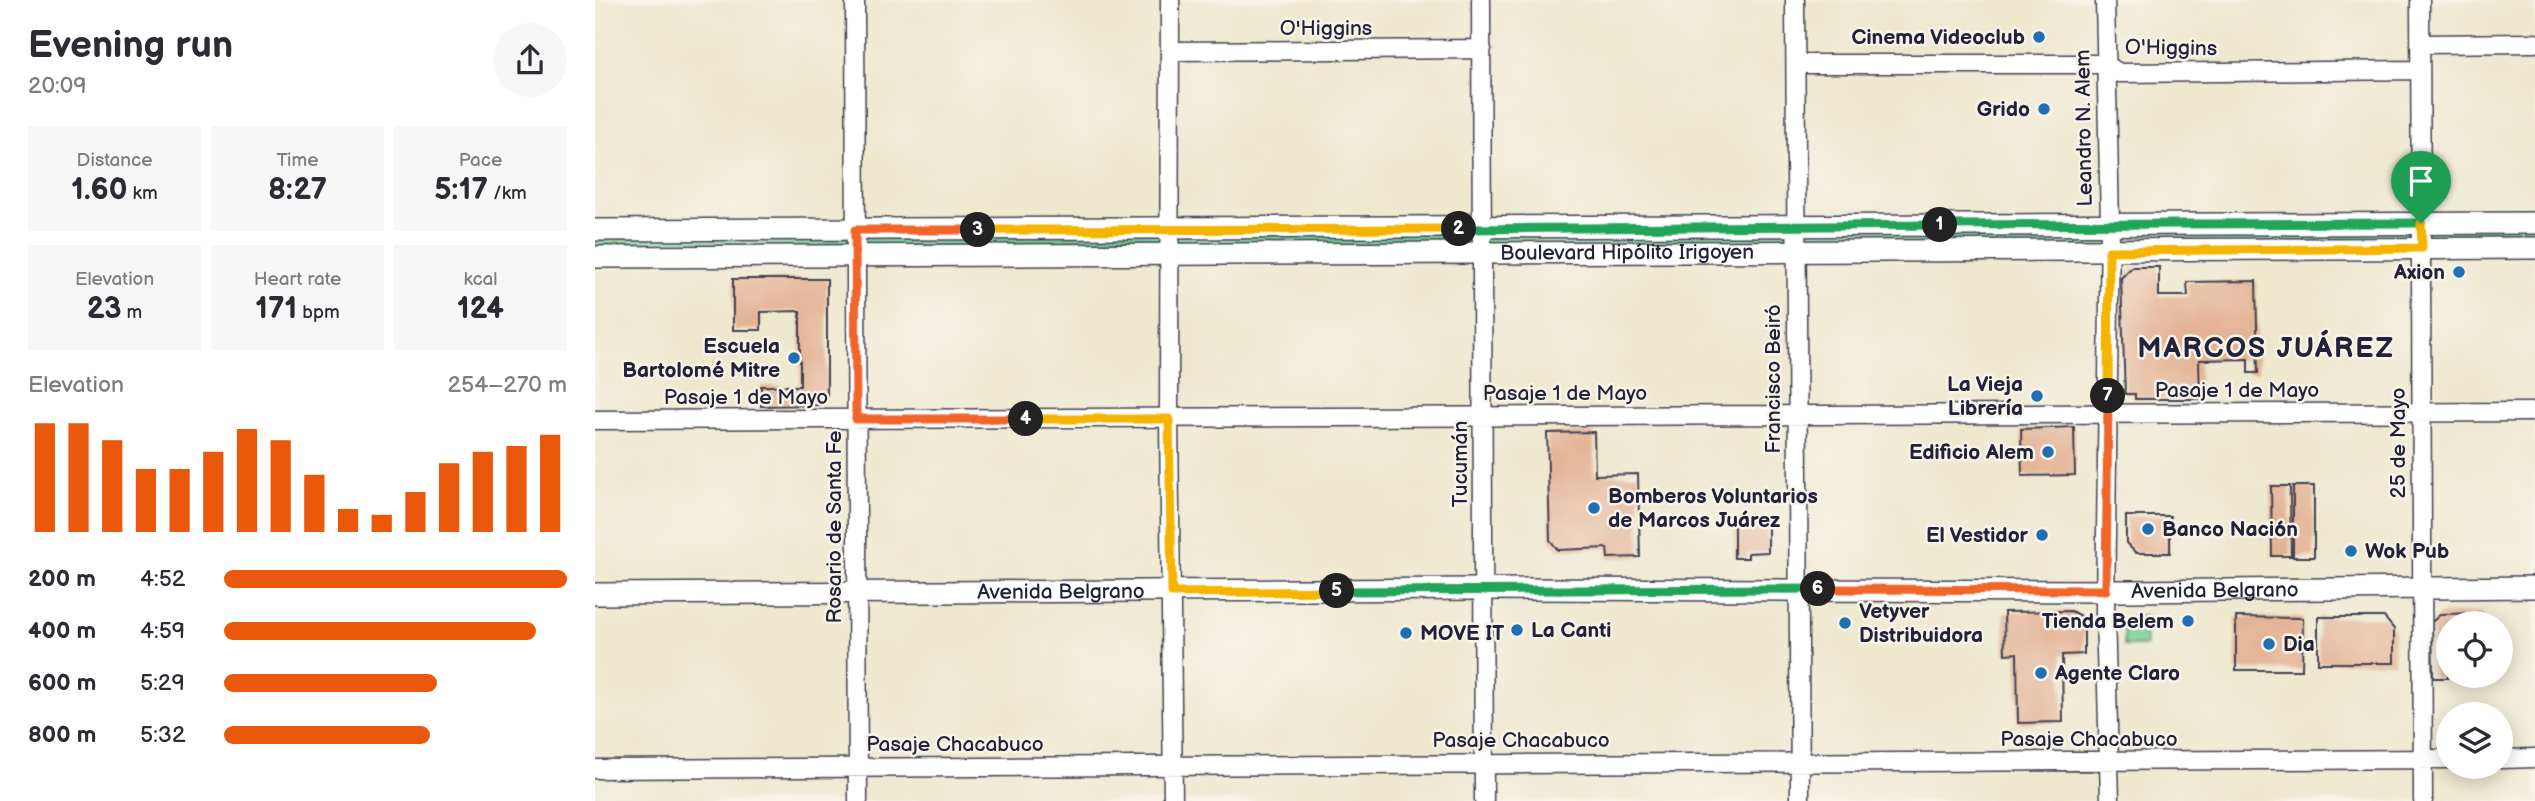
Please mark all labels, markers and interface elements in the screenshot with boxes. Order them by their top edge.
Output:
street label: O'Higgins [1280,16,1372,41]
text: Evening run [28,23,233,68]
button: share [493,23,567,97]
place label: Cinema Videoclub [1852,25,2025,50]
marker: Cinema Videoclub [2031,29,2047,45]
street label: O'Higgins [2125,35,2217,61]
street label: Leandro N. Alem [2070,49,2098,207]
text: 20:09 [28,72,87,100]
place label: Grido [1977,97,2030,122]
marker: Grido [2036,101,2052,117]
text: Distance [77,149,152,172]
text: Time [276,149,319,172]
text: Pace [459,149,502,172]
pin [2391,151,2451,223]
icon: arrive [2402,162,2440,200]
text: 1.60 [71,172,127,208]
text: 8:27 [268,172,327,208]
text: 5:17 [434,172,488,208]
text: km [127,182,158,205]
text: /km [488,182,527,205]
pin: 1 [1923,208,1957,243]
pin: 3 [961,212,995,247]
pin: 2 [1441,212,1477,246]
text: 1 [1936,213,1944,236]
text: 2 [1453,217,1464,240]
text: 3 [972,218,983,241]
street label: Boulevard Hipólito Irigoyen [1500,239,1754,265]
place label: Axion [2393,260,2445,285]
marker: Axion [2451,264,2467,280]
text: Elevation [75,268,154,291]
text: Heart rate [254,268,341,291]
text: kcal [463,268,498,291]
text: 23 [87,291,121,327]
text: 171 [255,291,297,327]
text: 124 [457,291,504,327]
text: m [121,301,142,324]
text: bpm [297,301,340,324]
street label: Francisco Beiró [1761,304,1786,454]
district label: MARCOS JUÁREZ [2137,329,2395,365]
place label: Escuela Bartolomé Mitre [622,334,780,383]
marker: Escuela Bartolomé Mitre [786,350,802,366]
text: Elevation [28,371,124,399]
text: 254–270 m [447,371,567,399]
place label: La Vieja Librería [1947,372,2023,421]
pin: 7 [2091,378,2125,414]
street label: Pasaje 1 de Mayo [2155,378,2319,403]
street label: Pasaje 1 de Mayo [1483,381,1647,406]
text: 7 [2102,384,2113,407]
street label: Pasaje 1 de Mayo [664,385,828,410]
street label: 25 de Mayo [2386,387,2411,499]
marker: La Vieja Librería [2029,388,2045,404]
pin: 4 [1009,402,1043,436]
text: 4 [1020,407,1031,430]
street label: Tucumán [1448,421,1473,507]
street label: Rosario de Santa Fe [822,430,847,624]
place label: Edificio Alem [1909,440,2034,465]
marker: Edificio Alem [2040,444,2056,460]
place label: Bomberos Voluntarios de Marcos Juárez [1608,484,1818,533]
marker: Bomberos Voluntarios de Marcos Juárez [1586,500,1602,516]
place label: Banco Nación [2162,517,2298,542]
marker: Banco Nación [2140,521,2156,537]
place label: El Vestidor [1926,523,2029,548]
marker: El Vestidor [2034,527,2050,543]
place label: Wok Pub [2365,539,2449,564]
marker: Wok Pub [2343,543,2359,559]
text: 200 m [28,565,96,593]
text: 4:52 [140,565,185,593]
pin: 6 [1801,572,1835,606]
pin: 5 [1319,574,1355,608]
text: 6 [1812,577,1823,600]
street label: Avenida Belgrano [2131,577,2299,603]
street label: Avenida Belgrano [977,578,1145,604]
text: 5 [1331,579,1342,602]
place label: Vetyver Distribuidora [1859,599,1983,648]
place label: Tienda Belem [2042,609,2174,634]
map controls [2436,611,2513,779]
button: locate [2436,611,2513,688]
marker: Tienda Belem [2180,613,2196,629]
marker: Vetyver Distribuidora [1837,615,1853,631]
text: 400 m [28,617,96,645]
text: 4:59 [140,617,185,645]
place label: La Canti [1531,618,1611,643]
place label: MOVE IT [1420,621,1504,646]
marker: La Canti [1509,622,1525,638]
marker: MOVE IT [1398,625,1414,641]
place label: Dia [2283,632,2315,657]
marker: Dia [2261,636,2277,652]
place label: Agente Claro [2054,661,2180,686]
marker: Agente Claro [2033,665,2049,681]
text: 600 m [28,669,96,697]
text: 5:29 [140,669,185,697]
button: layers [2436,702,2513,779]
text: 800 m [28,721,96,749]
text: 5:32 [140,721,186,749]
street label: Pasaje Chacabuco [2000,727,2178,752]
street label: Pasaje Chacabuco [1432,728,1610,753]
street label: Pasaje Chacabuco [866,732,1044,757]

